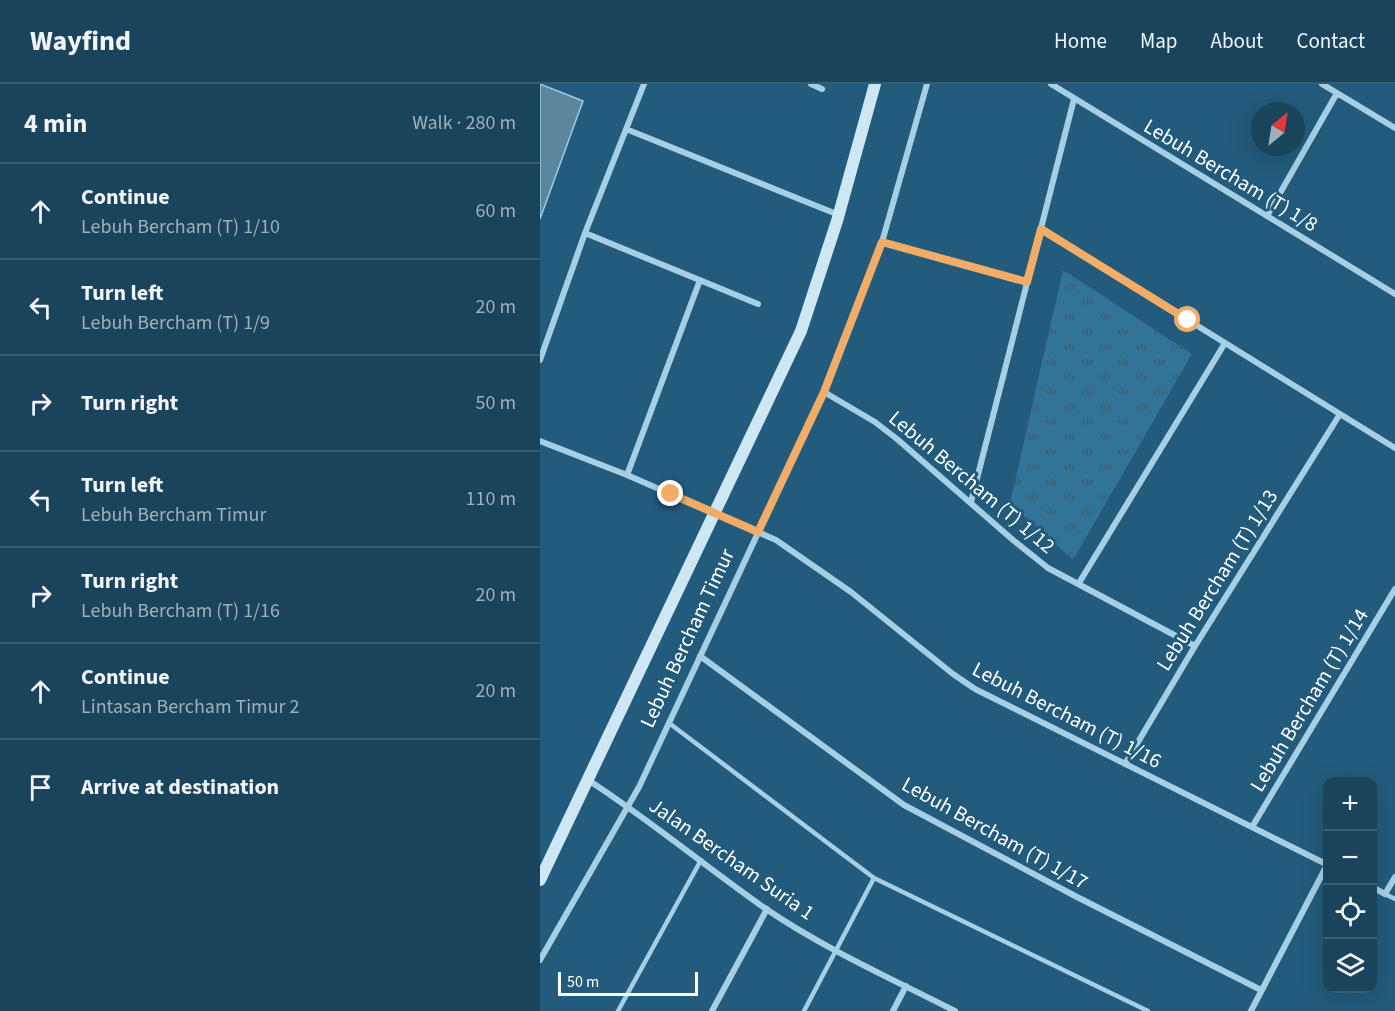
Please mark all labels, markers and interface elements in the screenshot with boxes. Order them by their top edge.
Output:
text: Wayfind [30,21,131,61]
text: Home [1054,26,1107,56]
text: Map [1140,26,1178,56]
text: About [1211,26,1263,56]
text: Contact [1296,26,1365,56]
north arrow [1251,102,1305,156]
text: 4 min [24,105,87,142]
text: Walk · 280 m [412,109,516,137]
street label: Lebuh Bercham (T) 1/8 [1138,111,1324,239]
text: Continue [81,181,170,213]
icon: ahead [24,195,57,228]
text: 60 m [476,197,516,225]
text: Lebuh Bercham (T) 1/10 [81,213,280,241]
text: Turn left [81,277,163,309]
icon: left [24,291,57,324]
text: 20 m [476,293,516,321]
route start [1174,306,1200,332]
text: Lebuh Bercham (T) 1/9 [81,309,270,337]
icon: right [24,387,57,420]
text: Turn right [81,387,178,419]
text: 50 m [476,389,516,417]
street label: Lebuh Bercham (T) 1/12 [882,403,1062,561]
text: Turn left [81,469,163,501]
route end [657,480,683,506]
icon: left [24,483,57,516]
street label: Lebuh Bercham (T) 1/13 [1149,483,1285,677]
text: 110 m [466,485,516,513]
text: Lebuh Bercham Timur [81,501,266,529]
street label: Lebuh Bercham Timur [632,543,742,733]
text: Turn right [81,565,178,597]
icon: right [24,579,57,612]
text: 20 m [476,581,516,609]
text: Lebuh Bercham (T) 1/16 [81,597,280,625]
street label: Lebuh Bercham (T) 1/14 [1242,603,1376,797]
street label: Lebuh Bercham (T) 1/16 [967,654,1167,776]
text: Continue [81,661,170,693]
icon: ahead [24,675,57,708]
text: 20 m [476,677,516,705]
text: Lintasan Bercham Timur 2 [81,693,299,721]
street label: Lebuh Bercham (T) 1/17 [896,769,1094,897]
icon: arrive [24,771,57,804]
text: Arrive at destination [81,771,279,803]
map controls [1323,777,1377,993]
button: + [1323,777,1377,831]
street label: Jalan Bercham Suria 1 [643,791,821,927]
button: − [1323,831,1377,885]
button: locate [1323,885,1377,939]
button: layers [1323,939,1377,993]
scale bar [558,969,698,996]
text: 50 m [567,971,599,993]

